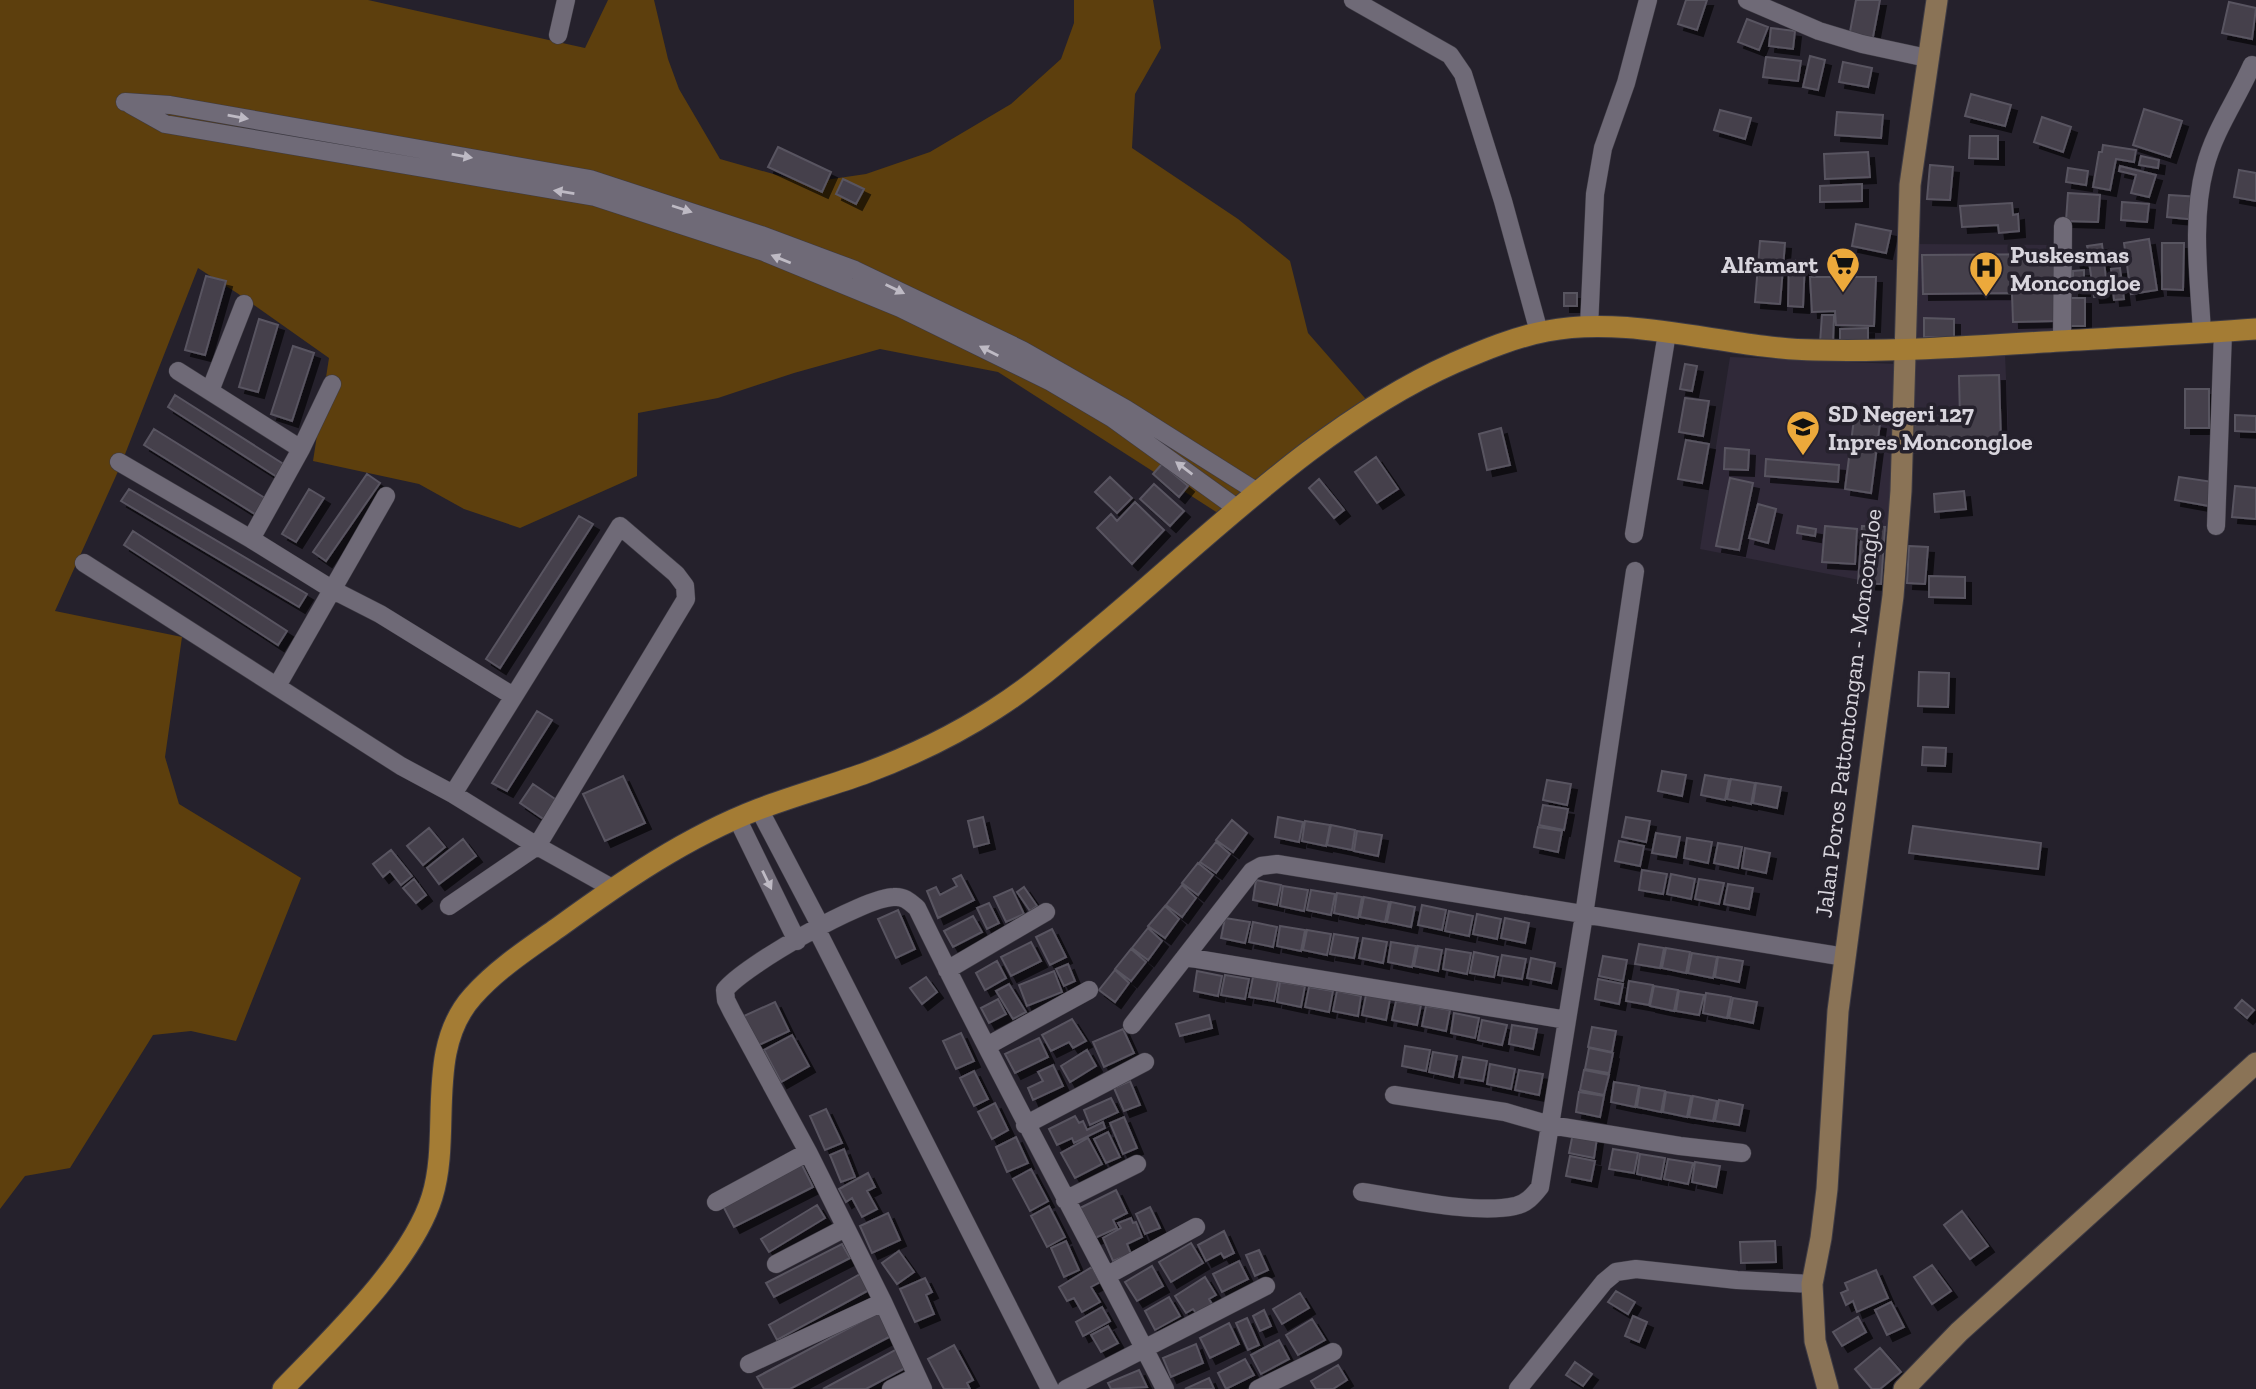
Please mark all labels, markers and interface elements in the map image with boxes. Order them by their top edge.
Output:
one-way arrow [227,112,249,123]
one-way arrow [451,151,473,162]
one-way arrow [553,186,575,197]
one-way arrow [672,204,693,215]
place label: Puskesmas Moncongloe [2010,240,2141,297]
supermarket icon: Alfamart [1824,245,1862,294]
hospital icon: Puskesmas Moncongloe [1967,249,2005,298]
place label: Alfamart [1721,250,1818,279]
one-way arrow [771,253,792,264]
one-way arrow [885,283,905,295]
one-way arrow [979,345,999,356]
place label: SD Negeri 127 Inpres Moncongloe [1828,399,2033,456]
school or university icon: SD Negeri 127 Inpres Moncongloe [1784,408,1822,457]
one-way arrow [1175,462,1193,476]
street label: Jalan Poros Pattontongan - Moncongloe [1809,507,1887,919]
one-way arrow [761,870,773,890]

